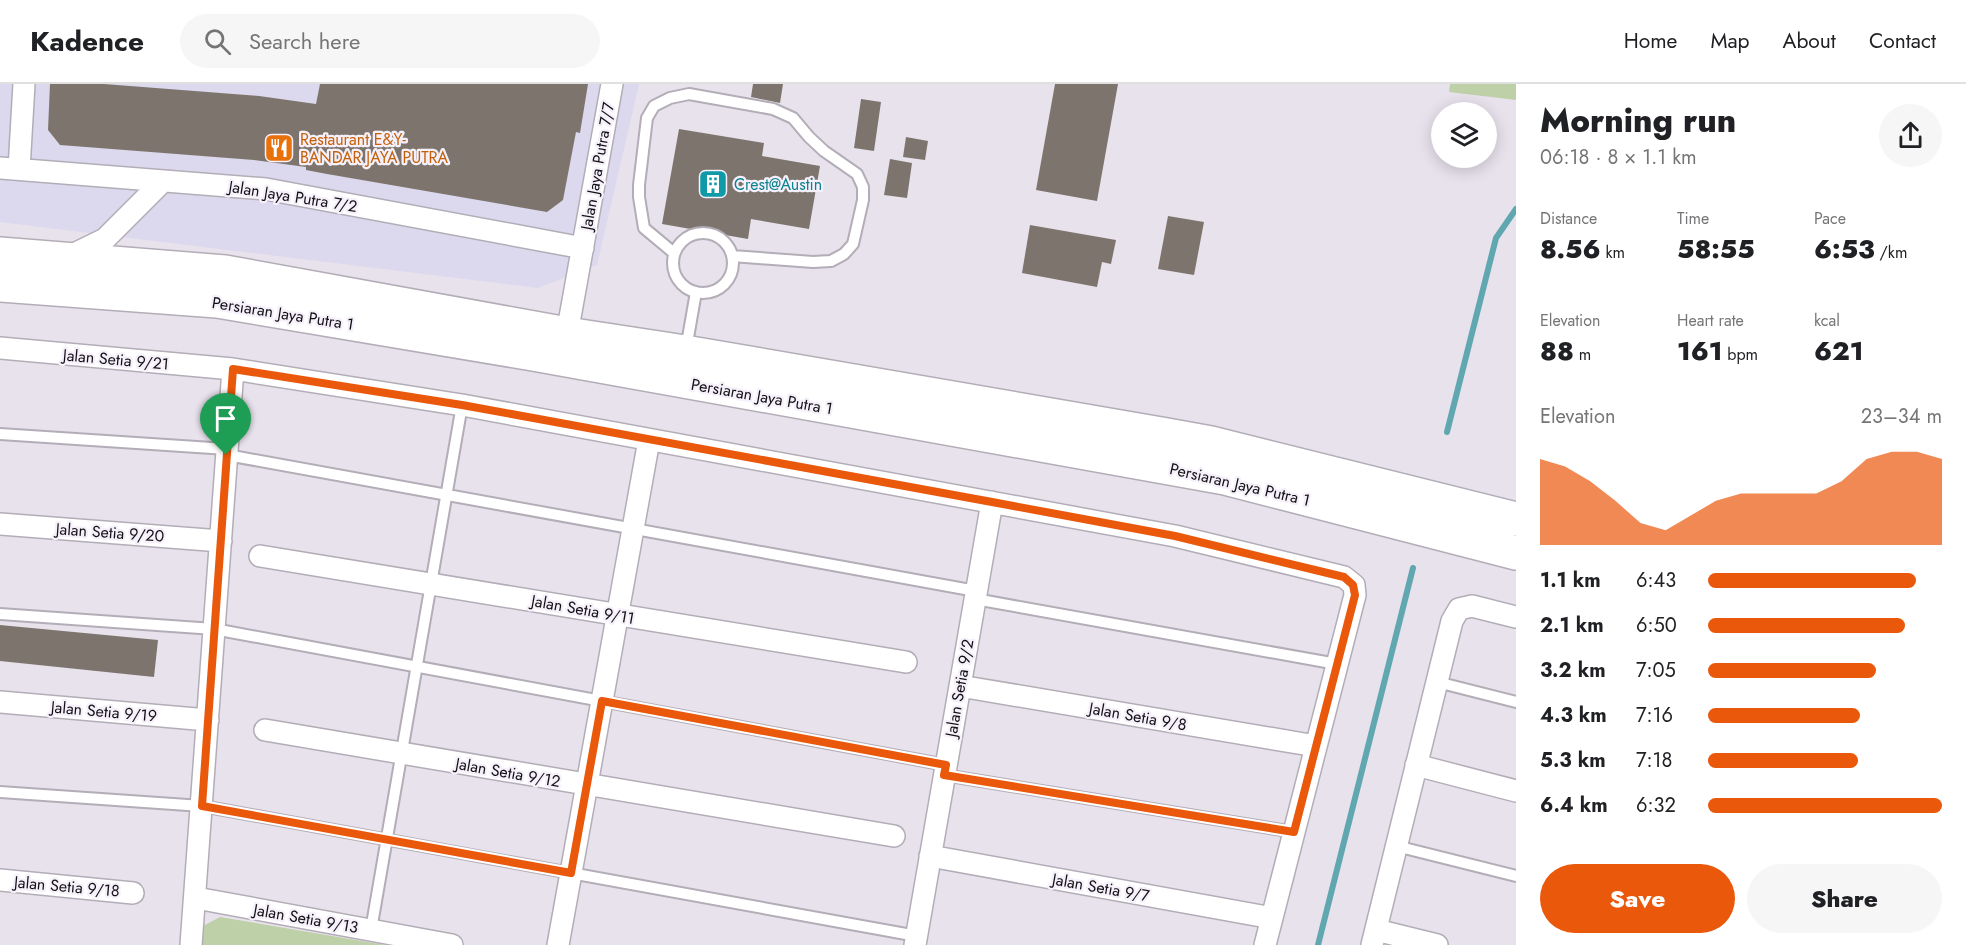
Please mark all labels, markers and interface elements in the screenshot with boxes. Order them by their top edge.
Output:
search box [180,14,600,68]
text: Kadence [30,21,144,62]
icon: search [201,25,234,58]
text: Search here [249,25,360,57]
text: Home [1624,26,1677,56]
text: Map [1710,26,1750,56]
text: About [1783,26,1836,56]
text: Contact [1869,26,1936,56]
text: Morning run [1540,97,1736,144]
street label: Jalan Jaya Putra 7/7 [575,100,620,234]
map controls [1431,102,1497,168]
button: layers [1431,102,1497,168]
button: share [1879,104,1942,167]
place label: Restaurant E&Y- BANDAR JAYA PUTRA [300,128,449,169]
restaurant icon: Restaurant E&Y- BANDAR JAYA PUTRA [263,132,295,164]
text: 06:18 · 8 × 1.1 km [1540,143,1697,172]
building icon: Crest@Austin [697,168,729,200]
place label: Crest@Austin [734,173,822,196]
street label: Jalan Jaya Putra 7/2 [225,175,359,218]
text: Distance [1540,207,1597,230]
text: Time [1677,207,1709,230]
text: Pace [1814,207,1846,230]
text: 8.56 [1540,230,1601,268]
text: 58:55 [1677,230,1755,268]
text: 6:53 [1814,230,1875,268]
text: km [1601,241,1625,264]
text: /km [1875,241,1907,264]
street label: Persiaran Jaya Putra 1 [210,291,356,336]
text: Elevation [1540,309,1600,332]
text: Heart rate [1677,309,1744,332]
text: kcal [1814,309,1840,332]
text: 88 [1540,332,1574,370]
text: 161 [1677,332,1723,370]
text: 621 [1814,332,1864,370]
street label: Jalan Setia 9/21 [60,343,170,376]
text: m [1574,343,1591,366]
text: bpm [1723,343,1758,366]
street label: Persiaran Jaya Putra 1 [689,373,835,420]
pin [200,393,251,455]
icon: arrive [209,402,242,435]
text: Elevation [1540,402,1615,431]
text: 23–34 m [1861,402,1942,431]
street label: Persiaran Jaya Putra 1 [1167,457,1312,512]
street label: Jalan Setia 9/20 [53,517,165,548]
text: 1.1 km [1540,566,1601,595]
text: 6:43 [1636,566,1676,595]
street label: Jalan Setia 9/11 [528,589,636,630]
text: 2.1 km [1540,611,1604,640]
text: 6:50 [1636,611,1677,640]
street label: Jalan Setia 9/2 [939,637,979,741]
text: 3.2 km [1540,656,1606,685]
text: 7:05 [1636,656,1676,685]
street label: Jalan Setia 9/19 [48,695,158,728]
street label: Jalan Setia 9/8 [1085,696,1189,736]
text: 4.3 km [1540,701,1607,730]
text: 7:16 [1636,701,1673,730]
text: 5.3 km [1540,746,1606,775]
text: 7:18 [1636,746,1672,775]
street label: Jalan Setia 9/12 [452,752,562,793]
text: 6.4 km [1540,791,1608,820]
text: 6:32 [1636,791,1676,820]
button: Save [1540,864,1735,933]
button: Share [1747,864,1942,933]
street label: Jalan Setia 9/7 [1049,867,1152,907]
street label: Jalan Setia 9/18 [11,870,121,903]
street label: Jalan Setia 9/13 [250,898,360,939]

